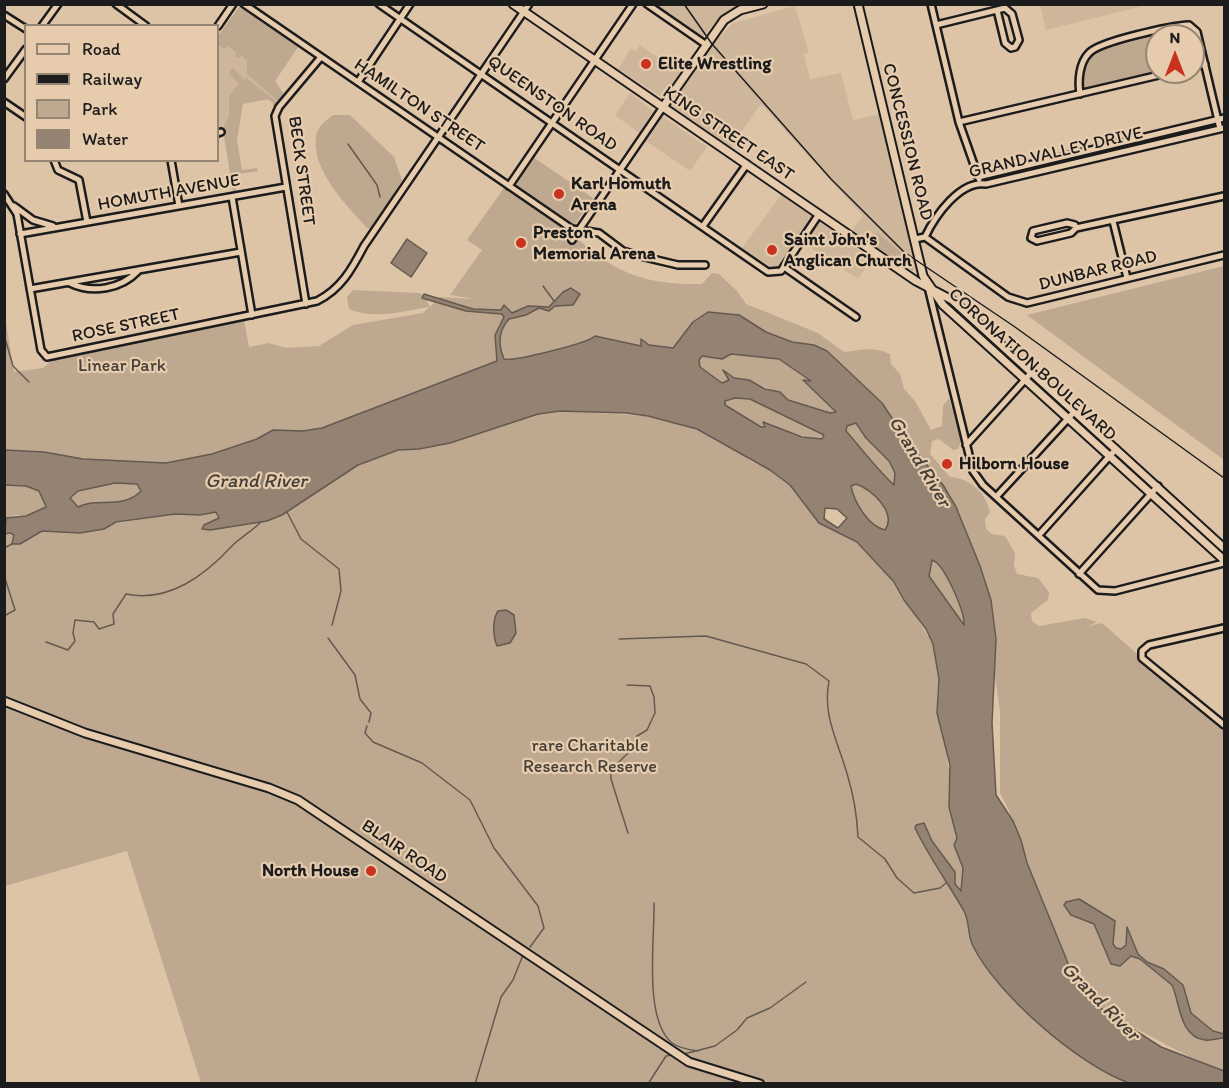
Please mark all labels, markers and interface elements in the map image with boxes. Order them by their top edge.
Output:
legend [24,24,219,162]
north arrow [1145,24,1205,84]
text: N [1170,28,1180,47]
text: Road [82,38,121,60]
street label: QUEENSTON ROAD [483,51,621,157]
place label: Elite Wrestling [658,53,771,75]
street label: HAMILTON STREET [350,54,488,158]
marker: Elite Wrestling [639,57,653,71]
street label: CONCESSION ROAD [877,61,937,223]
text: Railway [82,68,142,90]
street label: KING STREET EAST [658,82,798,186]
text: Park [82,98,117,120]
street label: BECK STREET [283,115,319,227]
street label: GRAND VALLEY DRIVE [967,122,1145,184]
text: Water [82,128,128,150]
street label: HOMUTH AVENUE [96,170,242,216]
place label: Karl Homuth Arena [571,173,671,216]
marker: Karl Homuth Arena [552,187,566,201]
place label: Preston Memorial Arena [533,222,656,264]
place label: Saint John's Anglican Church [784,229,912,272]
marker: Preston Memorial Arena [514,236,528,250]
marker: Saint John's Anglican Church [765,243,779,257]
street label: DUNBAR ROAD [1037,246,1159,296]
street label: CORONATION BOULEVARD [944,284,1120,446]
street label: ROSE STREET [70,304,182,348]
park label: Linear Park [78,355,166,377]
water label: Grand River [883,412,955,512]
place label: Hilborn House [959,453,1069,475]
marker: Hilborn House [940,457,954,471]
water label: Grand River [205,470,307,494]
park label: rare Charitable Research Reserve [523,735,657,777]
street label: BLAIR ROAD [357,815,451,889]
place label: North House [262,860,359,882]
marker: North House [364,864,378,878]
water label: Grand River [1056,958,1144,1046]

